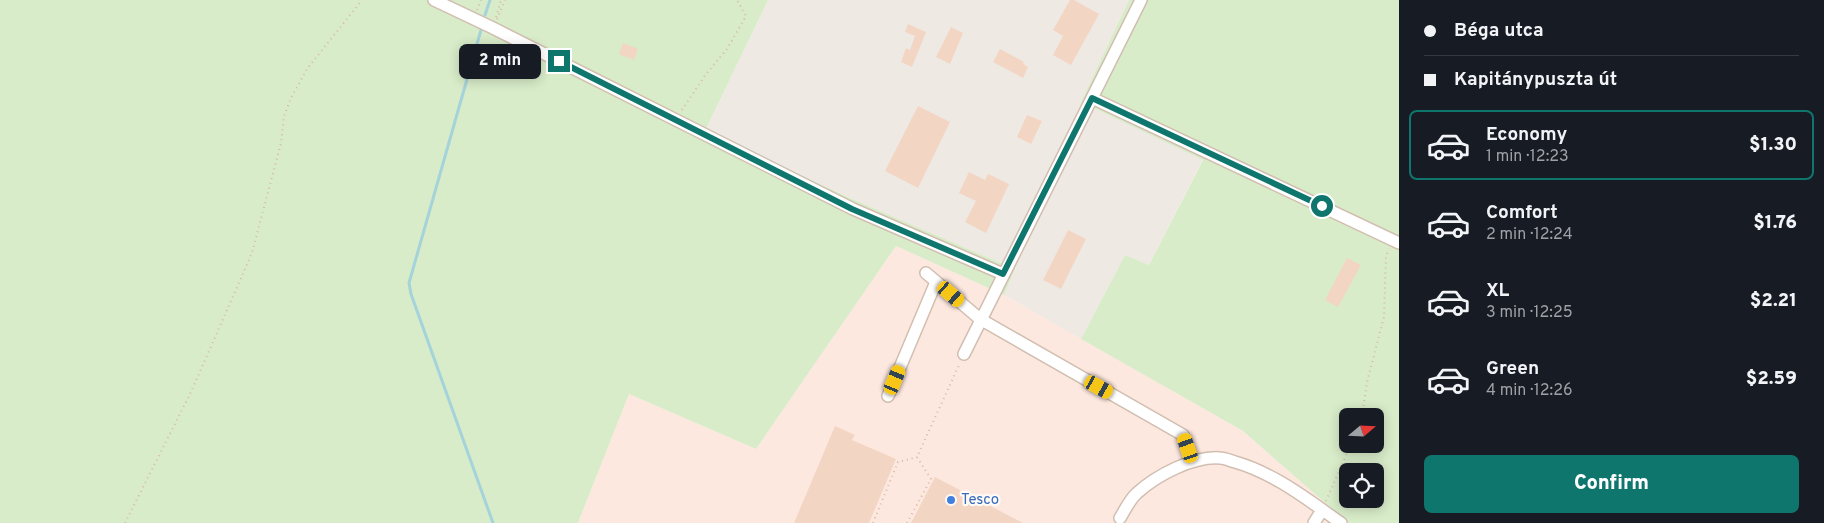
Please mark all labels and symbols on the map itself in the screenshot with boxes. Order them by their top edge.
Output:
callout: 2 min [459,44,542,78]
route end [548,50,570,72]
route start [1311,195,1333,217]
car [934,278,967,310]
car [882,363,907,397]
car [1082,373,1115,401]
north arrow [1339,408,1384,452]
car [1176,431,1199,465]
place label: Tesco [961,491,999,510]
marker: Tesco [945,494,957,506]

